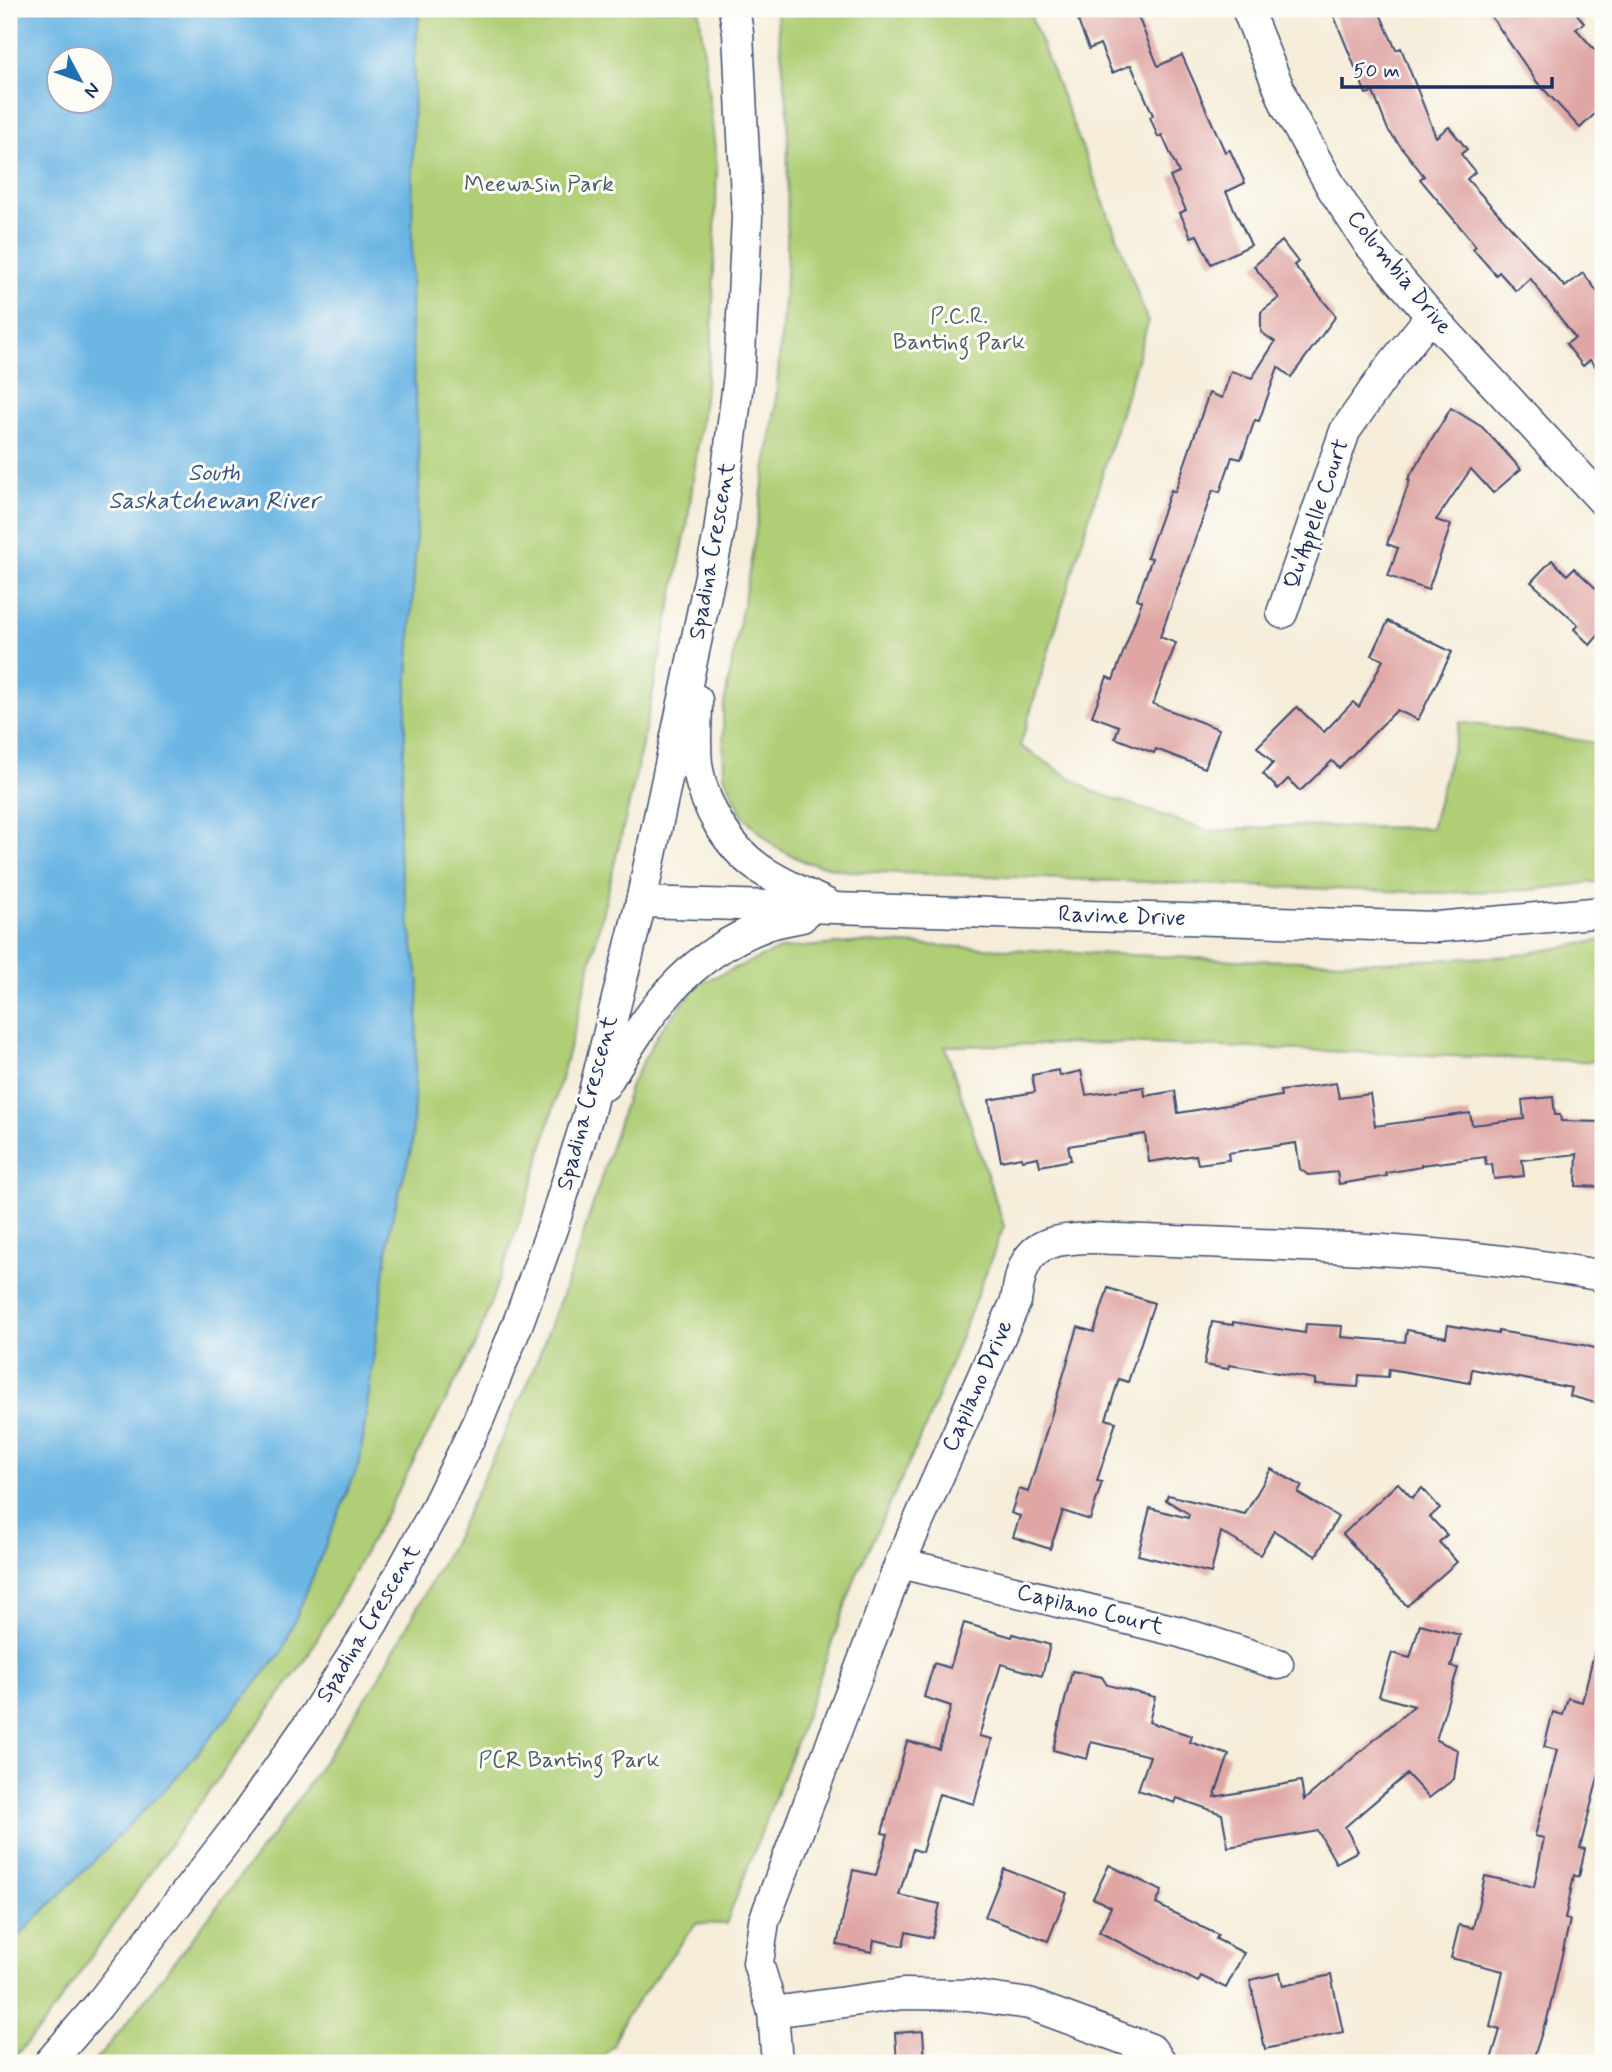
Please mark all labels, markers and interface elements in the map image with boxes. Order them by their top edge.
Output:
north arrow [46,46,116,116]
scale bar [1342,46,1552,90]
text: 50 m [1353,57,1400,85]
text: N [78,77,105,103]
park label: Meewasin Park [464,170,614,200]
street label: Columbia Drive [1340,205,1458,342]
park label: P.C.R. Banting Park [893,302,1025,360]
street label: Qu'Appelle Court [1277,435,1358,593]
water label: South Saskatchewan River [108,458,323,517]
street label: Spadina Crescent [683,460,743,642]
street label: Ravine Drive [1058,900,1186,934]
street label: Spadina Crescent [550,1012,626,1194]
street label: Capilano Drive [936,1315,1021,1457]
street label: Spadina Crescent [310,1539,428,1709]
street label: Capilano Court [1014,1577,1167,1643]
park label: PCR Banting Park [478,1746,660,1778]

